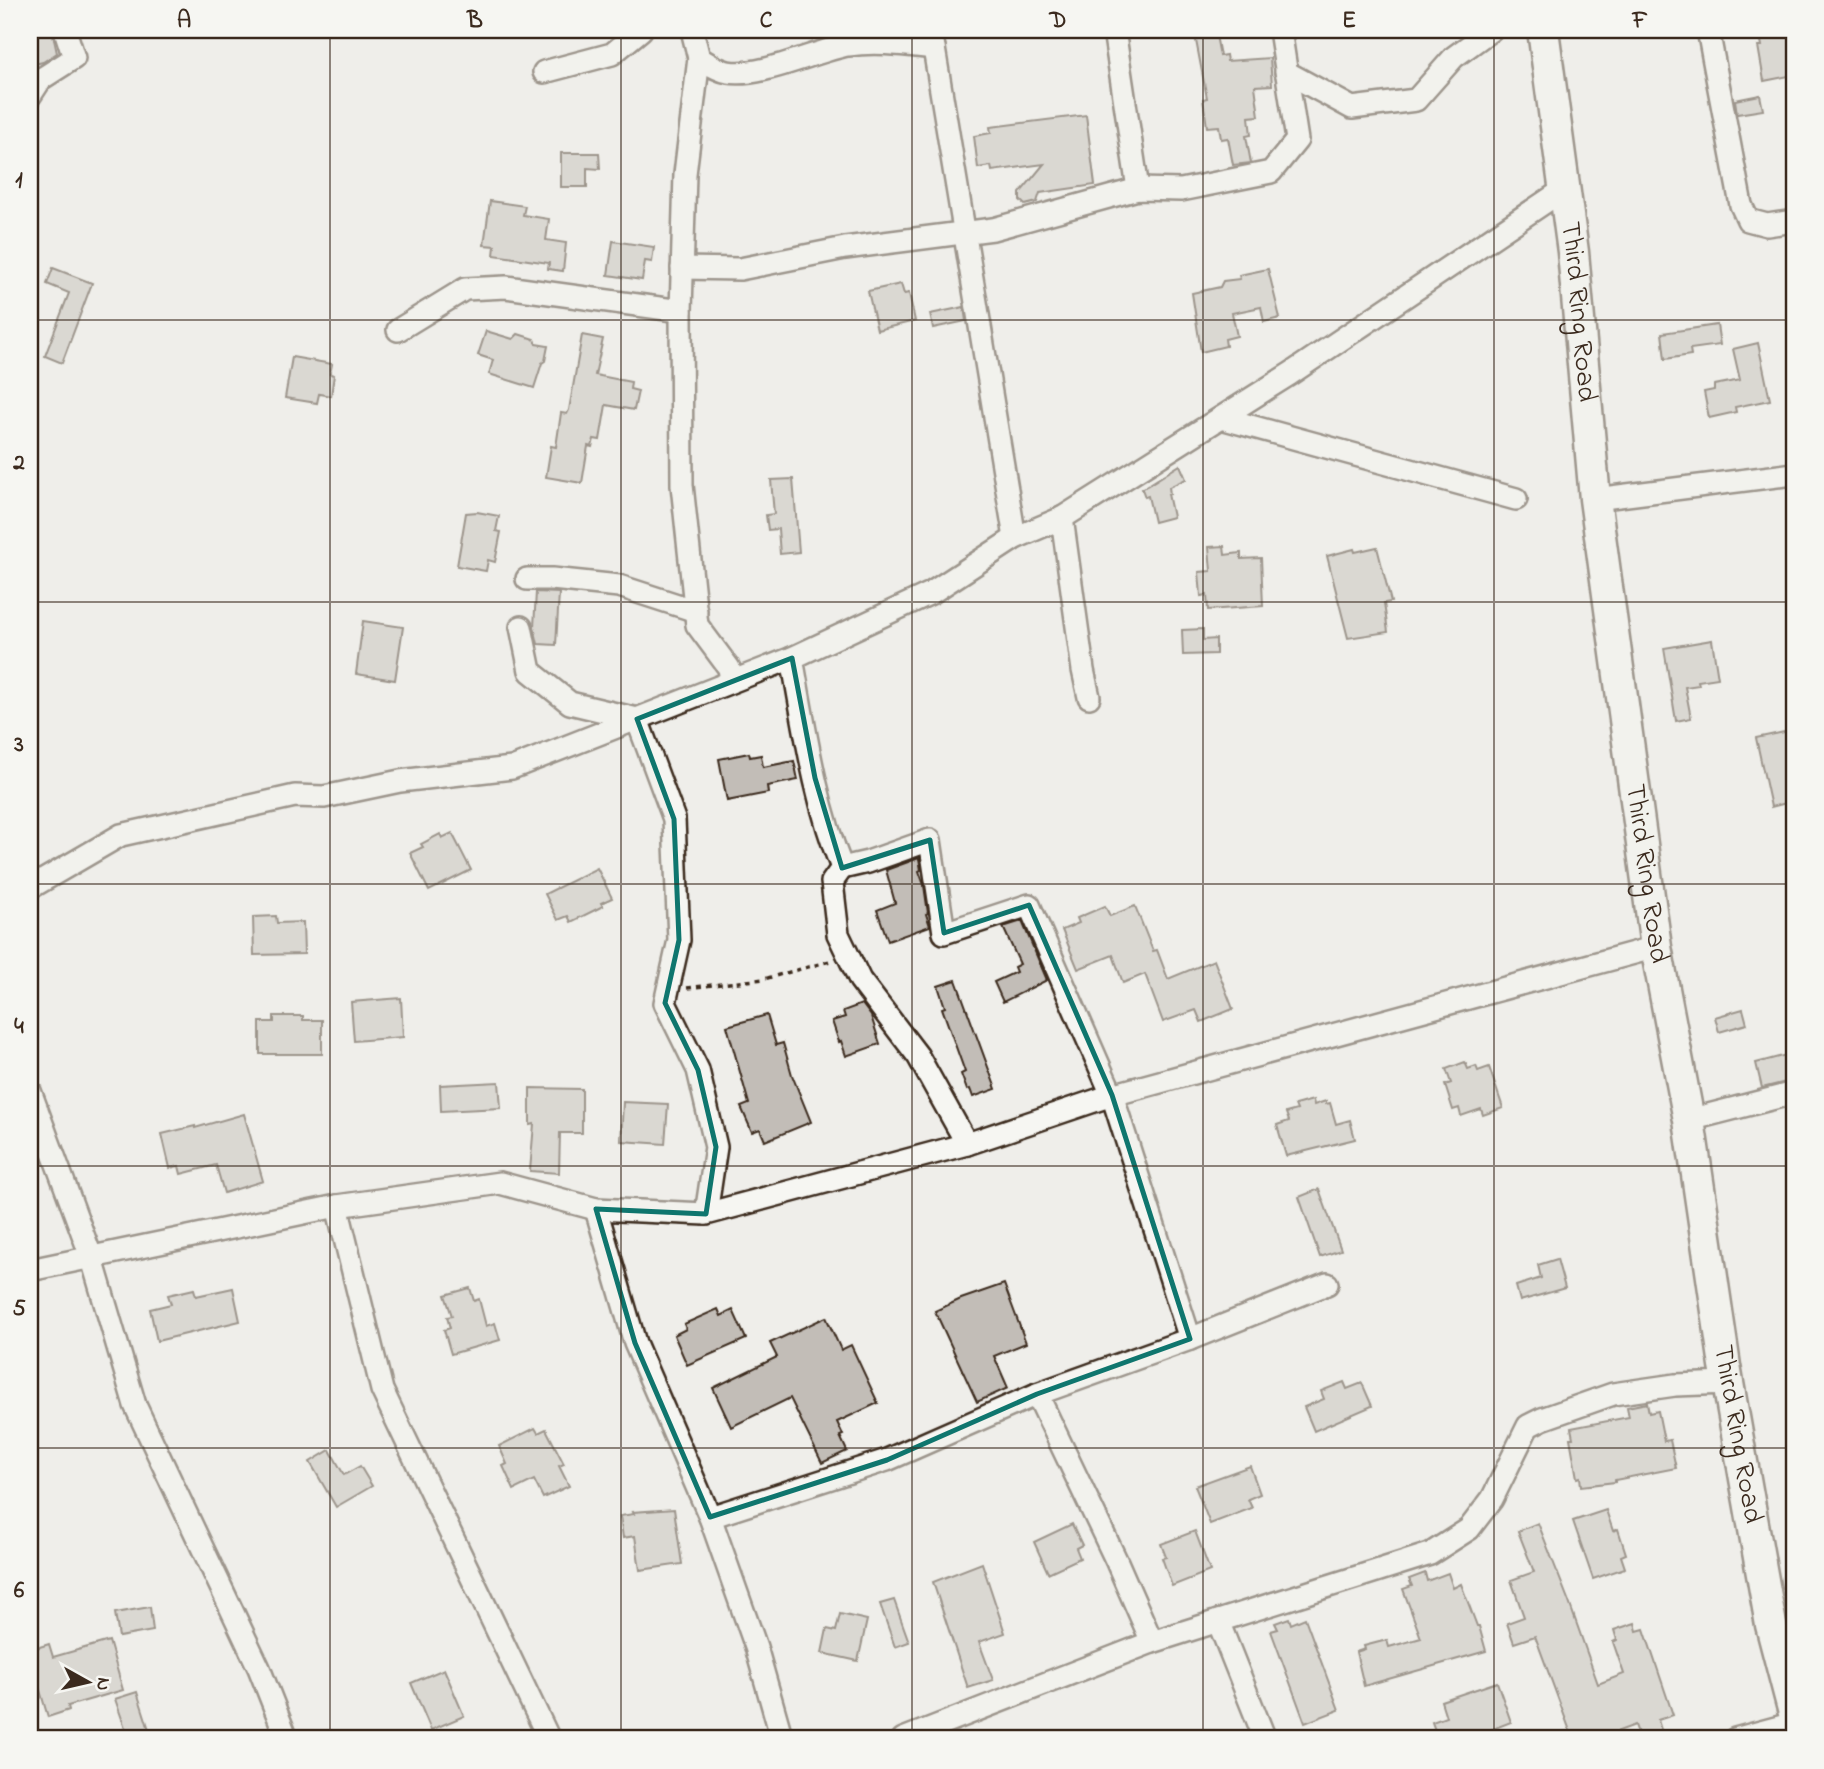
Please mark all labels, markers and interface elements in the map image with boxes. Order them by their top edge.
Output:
text: A [177,5,191,38]
text: B [466,5,483,38]
text: C [760,5,773,38]
text: D [1049,5,1066,38]
text: E [1342,5,1356,38]
text: F [1632,5,1648,38]
text: 1 [15,165,23,198]
street label: Third Ring Road [1549,219,1607,404]
text: 2 [12,447,25,480]
text: 3 [13,729,24,762]
street label: Third Ring Road [1613,781,1679,967]
text: 4 [14,1011,24,1044]
text: 5 [12,1293,26,1326]
street label: Third Ring Road [1702,1342,1773,1527]
text: 6 [14,1575,25,1608]
north arrow [52,1646,122,1716]
text: N [88,1676,117,1692]

